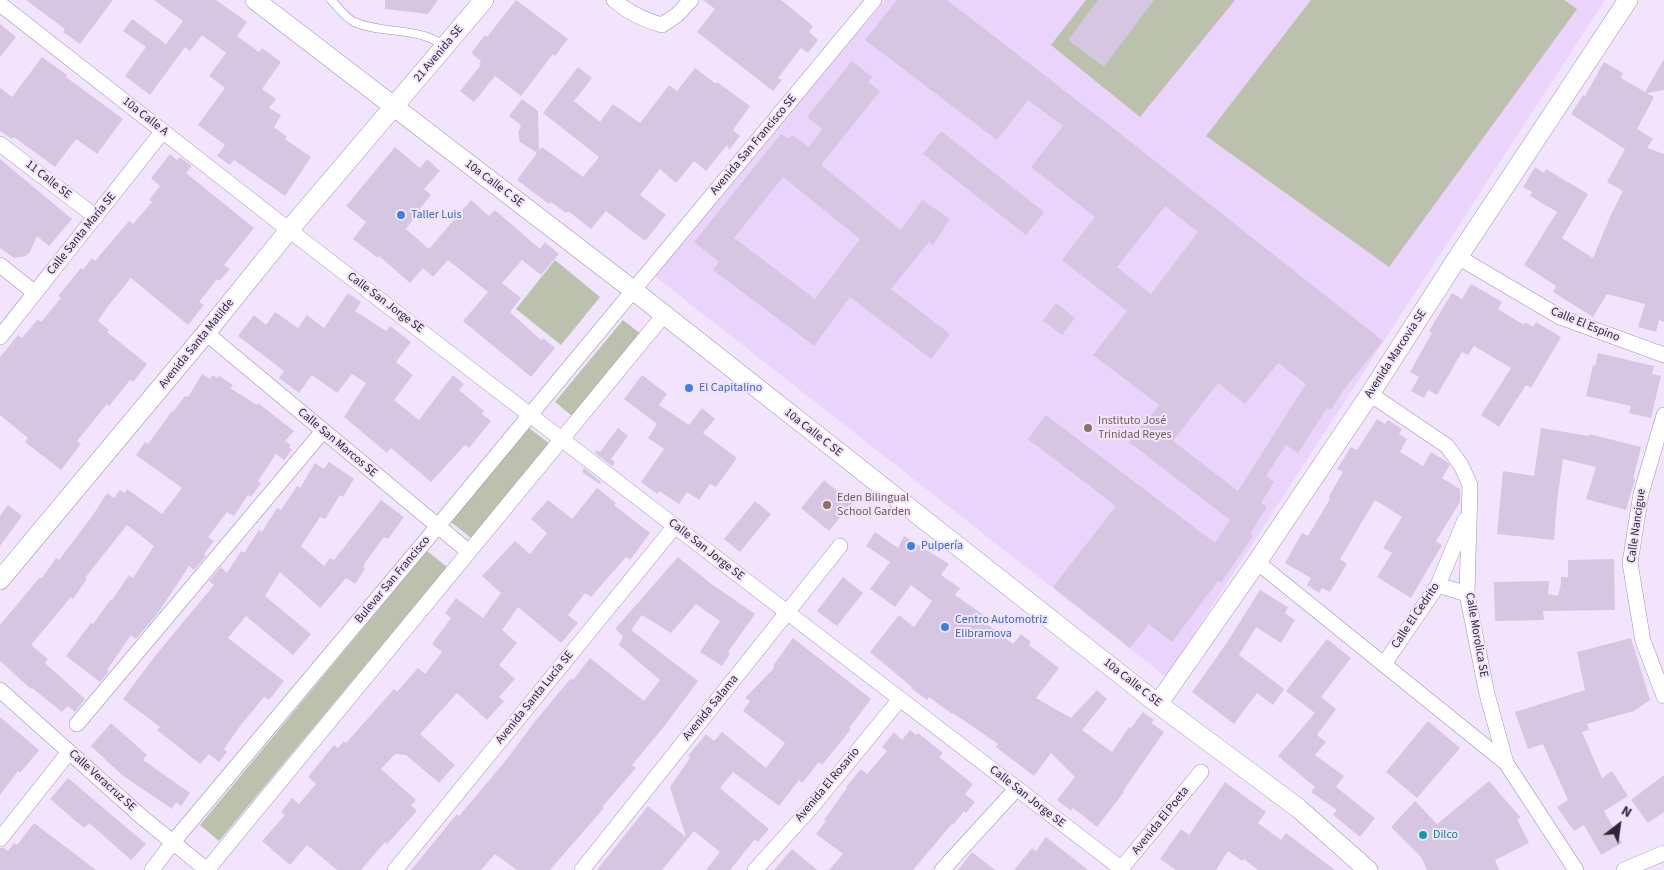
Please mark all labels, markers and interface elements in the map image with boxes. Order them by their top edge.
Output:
street label: 21 Avenida SE [411,23,467,85]
street label: Avenida San Francisco SE [708,92,800,198]
street label: 10a Calle A [119,95,171,139]
street label: 10a Calle C SE [462,157,526,211]
street label: 11 Calle SE [22,158,74,202]
street label: Calle Santa María SE [44,190,120,278]
place label: Taller Luis [411,208,461,222]
marker: Taller Luis [395,209,407,221]
street label: Calle San Jorge SE [344,270,426,336]
street label: Avenida Santa Matilde [156,296,238,392]
street label: Calle El Espino [1548,305,1622,345]
street label: Avenida Marcovia SE [1362,307,1430,401]
place label: El Capitalino [699,381,762,395]
marker: El Capitalino [683,382,695,394]
street label: Calle San Marcos SE [294,406,380,480]
street label: 10a Calle C SE [781,406,845,460]
place label: Instituto José Trinidad Reyes [1098,414,1172,442]
marker: Instituto José Trinidad Reyes [1082,422,1094,434]
street label: Calle Nancigue [1625,488,1649,564]
place label: Eden Bilingual School Garden [837,491,911,519]
marker: Eden Bilingual School Garden [821,499,833,511]
street label: Calle San Jorge SE [665,516,747,584]
street label: Bulevar San Francisco [352,533,434,627]
place label: Pulpería [921,539,963,553]
marker: Pulpería [905,540,917,552]
street label: Calle El Cedrito [1389,580,1443,652]
street label: Calle Morolica SE [1461,592,1491,678]
place label: Centro Automotriz Elibramova [955,613,1047,641]
marker: Centro Automotriz Elibramova [939,621,951,633]
street label: Avenida Santa Lucía SE [493,649,577,747]
street label: 10a Calle C SE [1100,656,1164,710]
street label: Avenida Salama [680,672,742,744]
street label: Avenida El Rosario [793,745,863,825]
street label: Calle Veracruz SE [65,747,139,815]
street label: Calle San Jorge SE [986,763,1068,831]
street label: Avenida El Poeta [1129,784,1193,858]
north arrow [1594,800,1644,850]
text: N [1617,801,1636,823]
place label: Dilco [1433,828,1458,842]
marker: Dilco [1417,829,1429,841]

